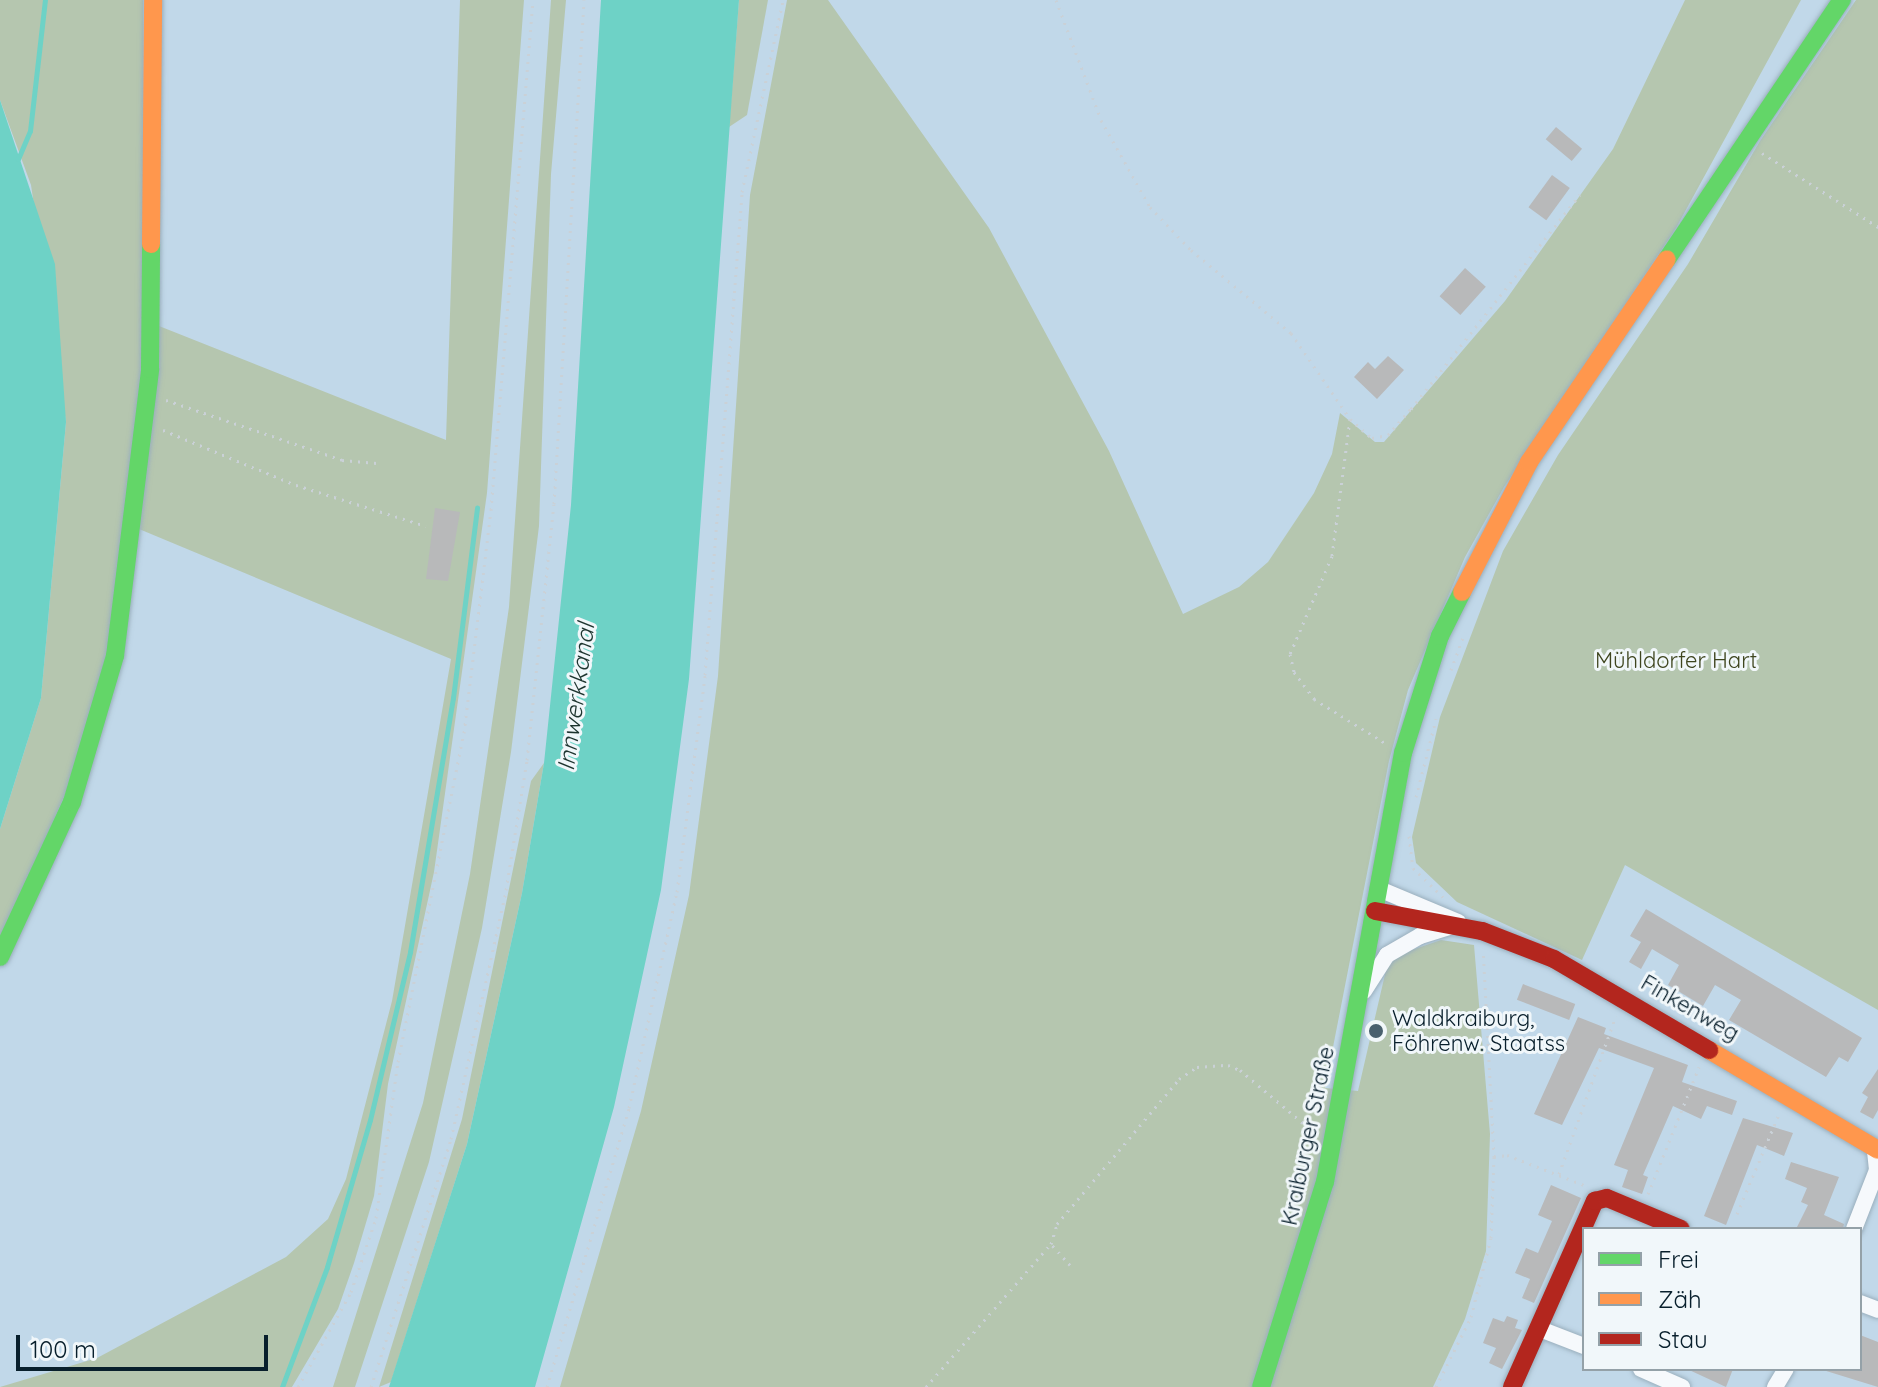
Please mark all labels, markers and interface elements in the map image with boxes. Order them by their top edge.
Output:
water label: Innwerkkanal [551,621,601,773]
park label: Mühldorfer Hart [1595,648,1757,674]
street label: Finkenweg [1636,969,1744,1047]
place label: Waldkraiburg, Föhrenw. Staatss [1392,1005,1565,1056]
marker: Waldkraiburg, Föhrenw. Staatss [1367,1022,1385,1040]
street label: Kraiburger Straße [1276,1044,1340,1228]
legend [1582,1227,1862,1371]
text: Frei [1658,1244,1699,1274]
text: Zäh [1658,1284,1702,1314]
scale bar [20,1319,272,1369]
text: Stau [1658,1324,1708,1354]
text: 100 m [30,1334,96,1364]

